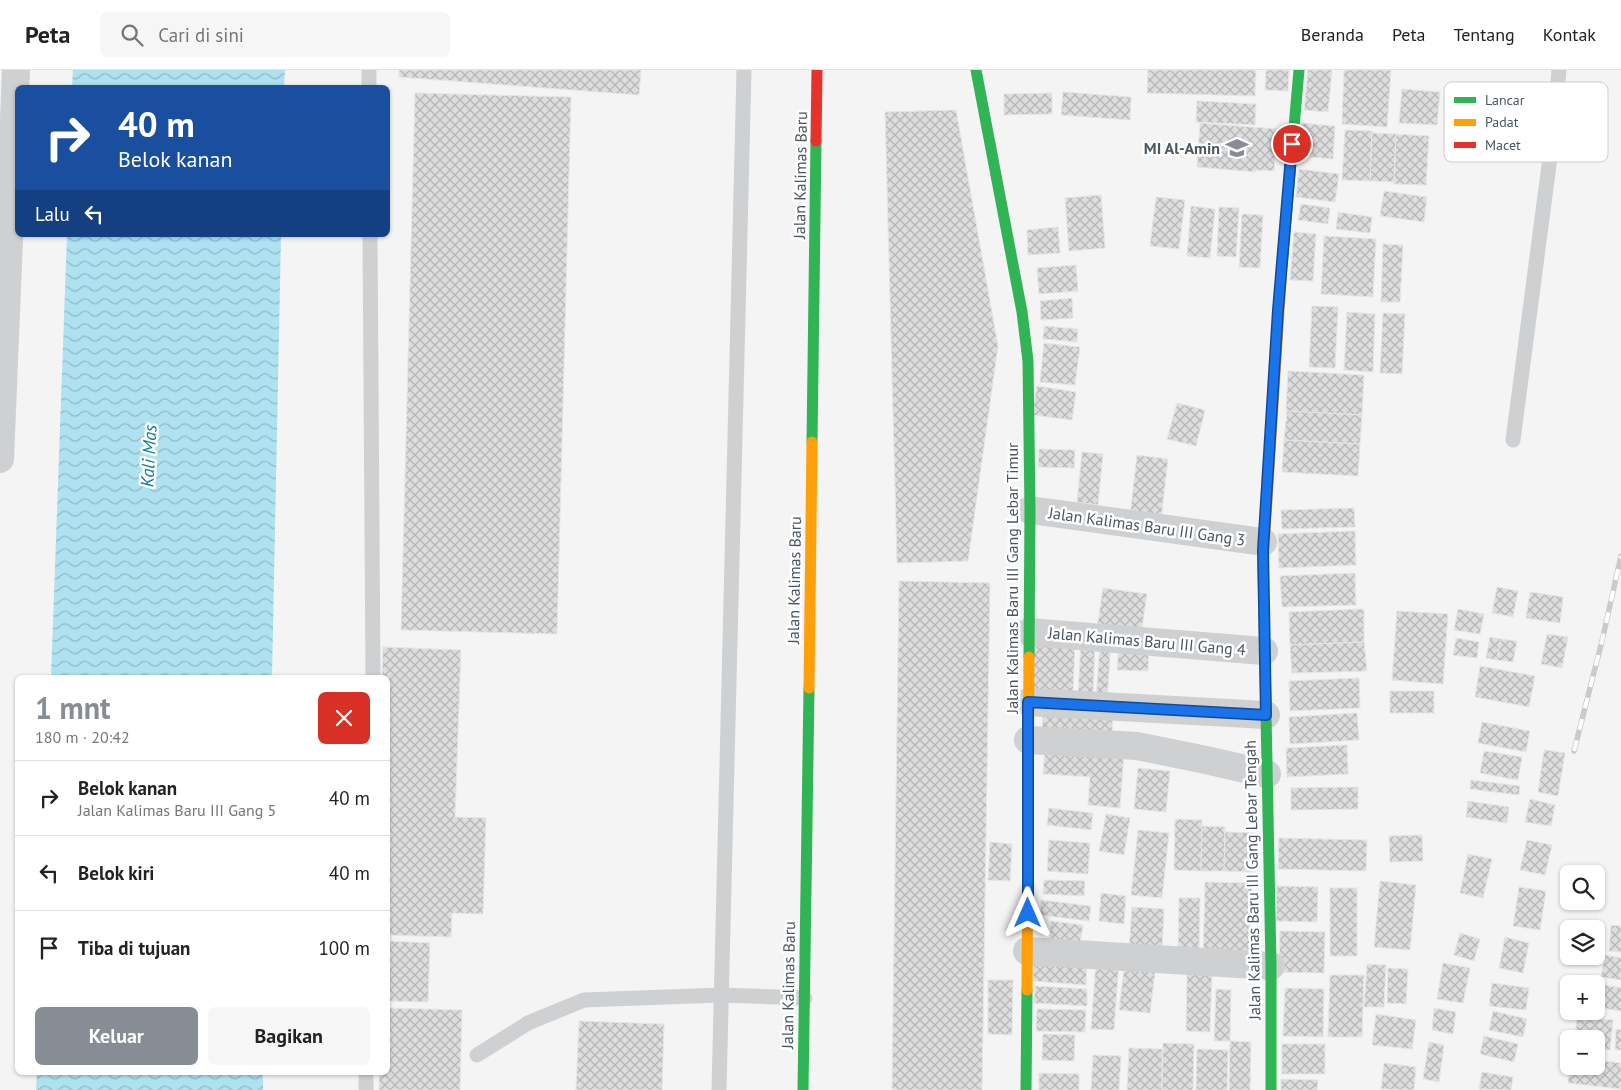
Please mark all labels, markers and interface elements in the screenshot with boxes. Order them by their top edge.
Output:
search box [100,12,450,57]
text: Peta [25,19,70,50]
icon: search [118,21,146,49]
text: Cari di sini [158,23,244,47]
text: Beranda [1301,23,1364,46]
text: Peta [1392,23,1426,46]
text: Tentang [1454,23,1515,46]
text: Kontak [1543,23,1596,46]
legend [1444,82,1608,162]
text: Lancar [1485,91,1525,109]
text: 40 m [118,101,195,147]
icon: right [35,105,100,170]
street label: Jalan Kalimas Baru [789,111,811,240]
text: Padat [1485,113,1519,131]
pin [1271,123,1313,165]
icon: arrive [1278,130,1306,158]
school or university icon: MI Al-Amin [1224,135,1250,161]
text: Macet [1485,136,1521,154]
place label: MI Al-Amin [1144,138,1220,158]
text: Belok kanan [118,145,232,173]
icon: left [80,200,108,228]
text: Lalu [35,202,70,226]
water label: Kali Mas [135,423,162,488]
street label: Jalan Kalimas Baru III Gang Lebar Timur [1002,442,1022,715]
street label: Jalan Kalimas Baru III Gang 3 [1046,502,1247,550]
street label: Jalan Kalimas Baru [783,516,805,645]
street label: Jalan Kalimas Baru III Gang 4 [1046,622,1247,660]
text: 1 mnt [35,688,111,727]
button: close [318,692,370,744]
text: 180 m · 20:42 [35,727,130,747]
street label: Jalan Kalimas Baru III Gang Lebar Tengah [1240,740,1264,1021]
text: Belok kanan [78,776,177,800]
icon: right [35,784,63,812]
text: 40 m [329,786,370,810]
text: Jalan Kalimas Baru III Gang 5 [78,800,276,820]
icon: left [35,859,63,887]
text: Belok kiri [78,861,154,885]
text: 40 m [329,861,370,885]
map controls [1560,865,1605,1075]
button: search [1560,865,1605,910]
position arrow [1001,886,1053,938]
button: layers [1560,920,1605,965]
street label: Jalan Kalimas Baru [777,921,799,1050]
icon: arrive [35,934,63,962]
text: Tiba di tujuan [78,936,190,960]
text: 100 m [318,936,370,960]
button: + [1560,975,1605,1020]
button: Keluar [35,1007,198,1065]
button: Bagikan [208,1007,370,1065]
button: − [1560,1030,1605,1075]

